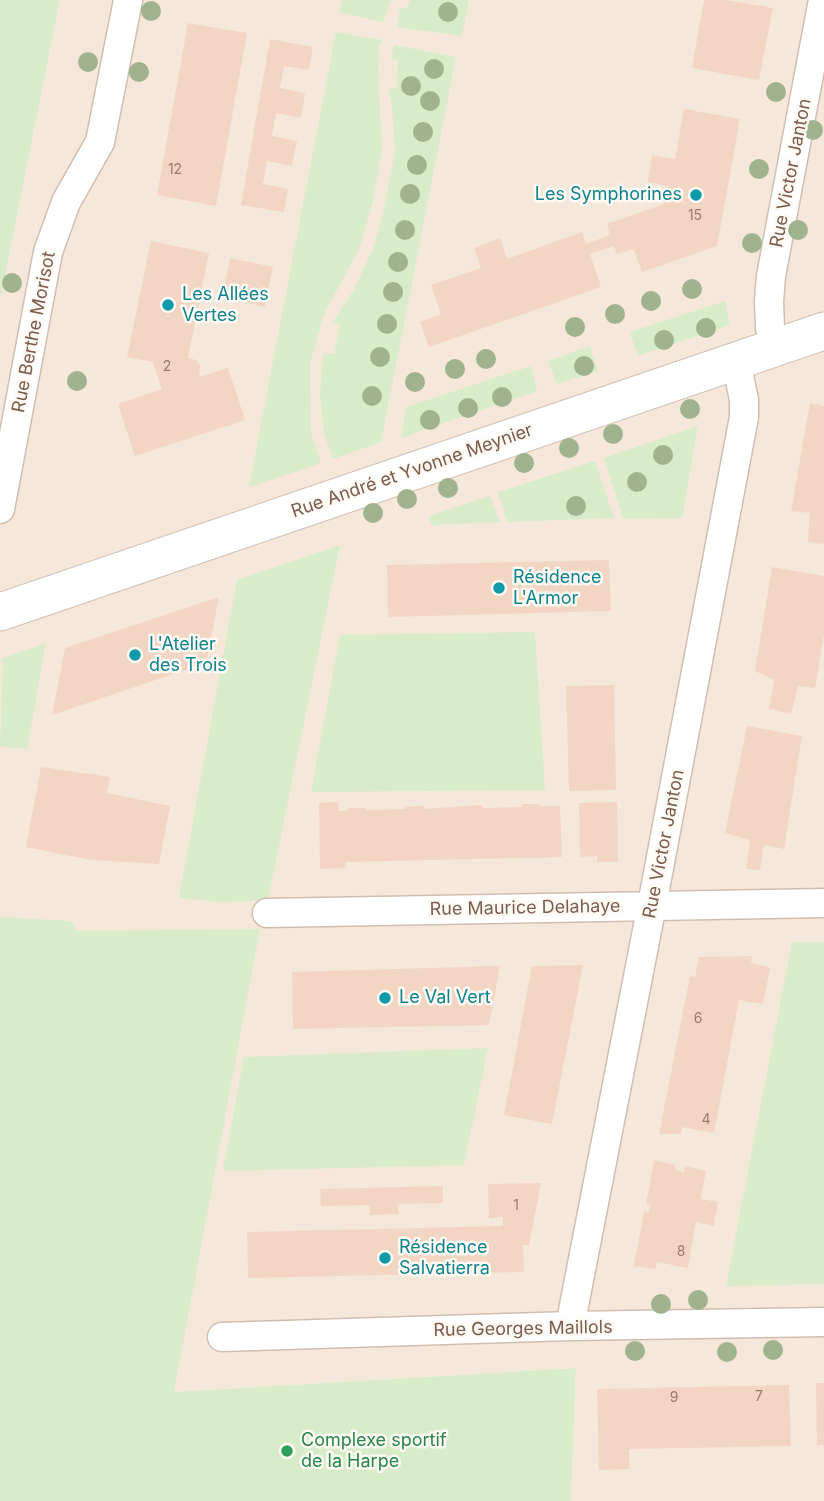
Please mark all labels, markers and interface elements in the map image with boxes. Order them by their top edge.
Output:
street label: Rue Victor Janton [766,97,816,249]
house number: 12 [168,162,182,178]
place label: Les Symphorines [535,184,682,206]
marker: Les Symphorines [688,187,704,203]
house number: 15 [688,208,702,224]
street label: Rue Berthe Morisot [8,250,60,414]
place label: Les Allées Vertes [182,284,269,326]
marker: Les Allées Vertes [160,297,176,313]
house number: 2 [163,359,171,375]
street label: Rue André et Yvonne Meynier [289,419,535,523]
place label: Résidence L'Armor [513,567,602,610]
marker: Résidence L'Armor [491,580,507,596]
place label: L'Atelier des Trois [149,634,227,676]
marker: L'Atelier des Trois [127,647,143,663]
street label: Rue Victor Janton [639,768,689,920]
street label: Rue Maurice Delahaye [429,896,621,920]
place label: Le Val Vert [399,987,491,1009]
marker: Le Val Vert [377,990,393,1006]
house number: 6 [694,1011,702,1027]
house number: 4 [701,1112,711,1128]
house number: 1 [513,1198,519,1214]
place label: Résidence Salvatierra [399,1237,490,1280]
house number: 8 [677,1244,685,1260]
marker: Résidence Salvatierra [377,1250,393,1266]
street label: Rue Georges Maillols [433,1317,613,1341]
house number: 7 [755,1389,763,1405]
house number: 9 [670,1390,678,1406]
place label: Complexe sportif de la Harpe [301,1430,446,1472]
marker: Complexe sportif de la Harpe [279,1443,295,1459]

